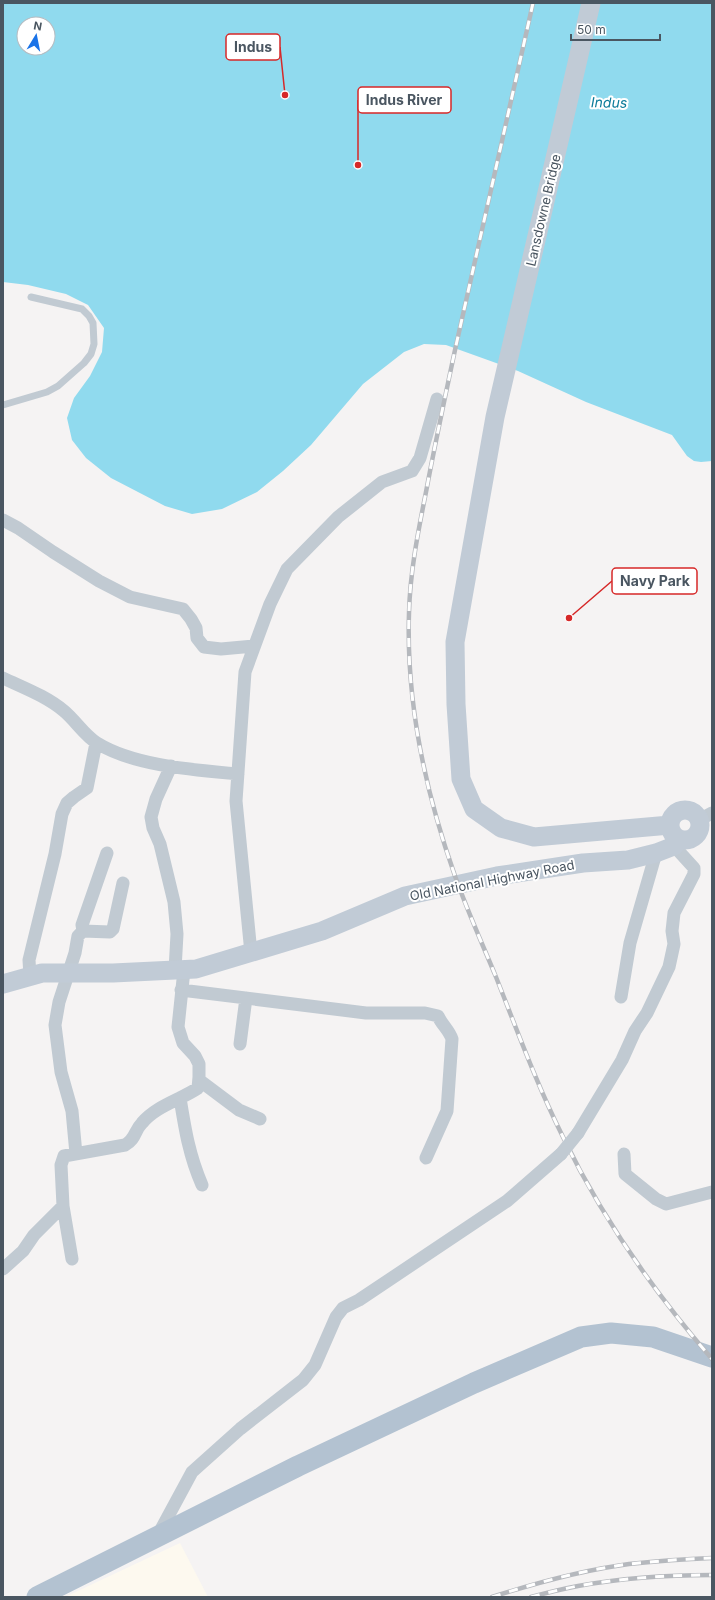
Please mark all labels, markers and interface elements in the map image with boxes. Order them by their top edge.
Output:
north arrow [16,16,56,56]
scale bar [571,16,660,42]
text: N [32,19,43,34]
text: 50 m [577,22,606,37]
callout: Indus [226,34,280,60]
text: Indus [234,38,272,55]
callout: Indus River [358,87,451,113]
text: Indus River [366,91,443,108]
water label: Indus [591,93,627,111]
street label: Lansdowne Bridge [522,152,564,268]
callout: Navy Park [612,568,697,594]
text: Navy Park [620,572,691,589]
street label: Old National Highway Road [408,856,576,904]

